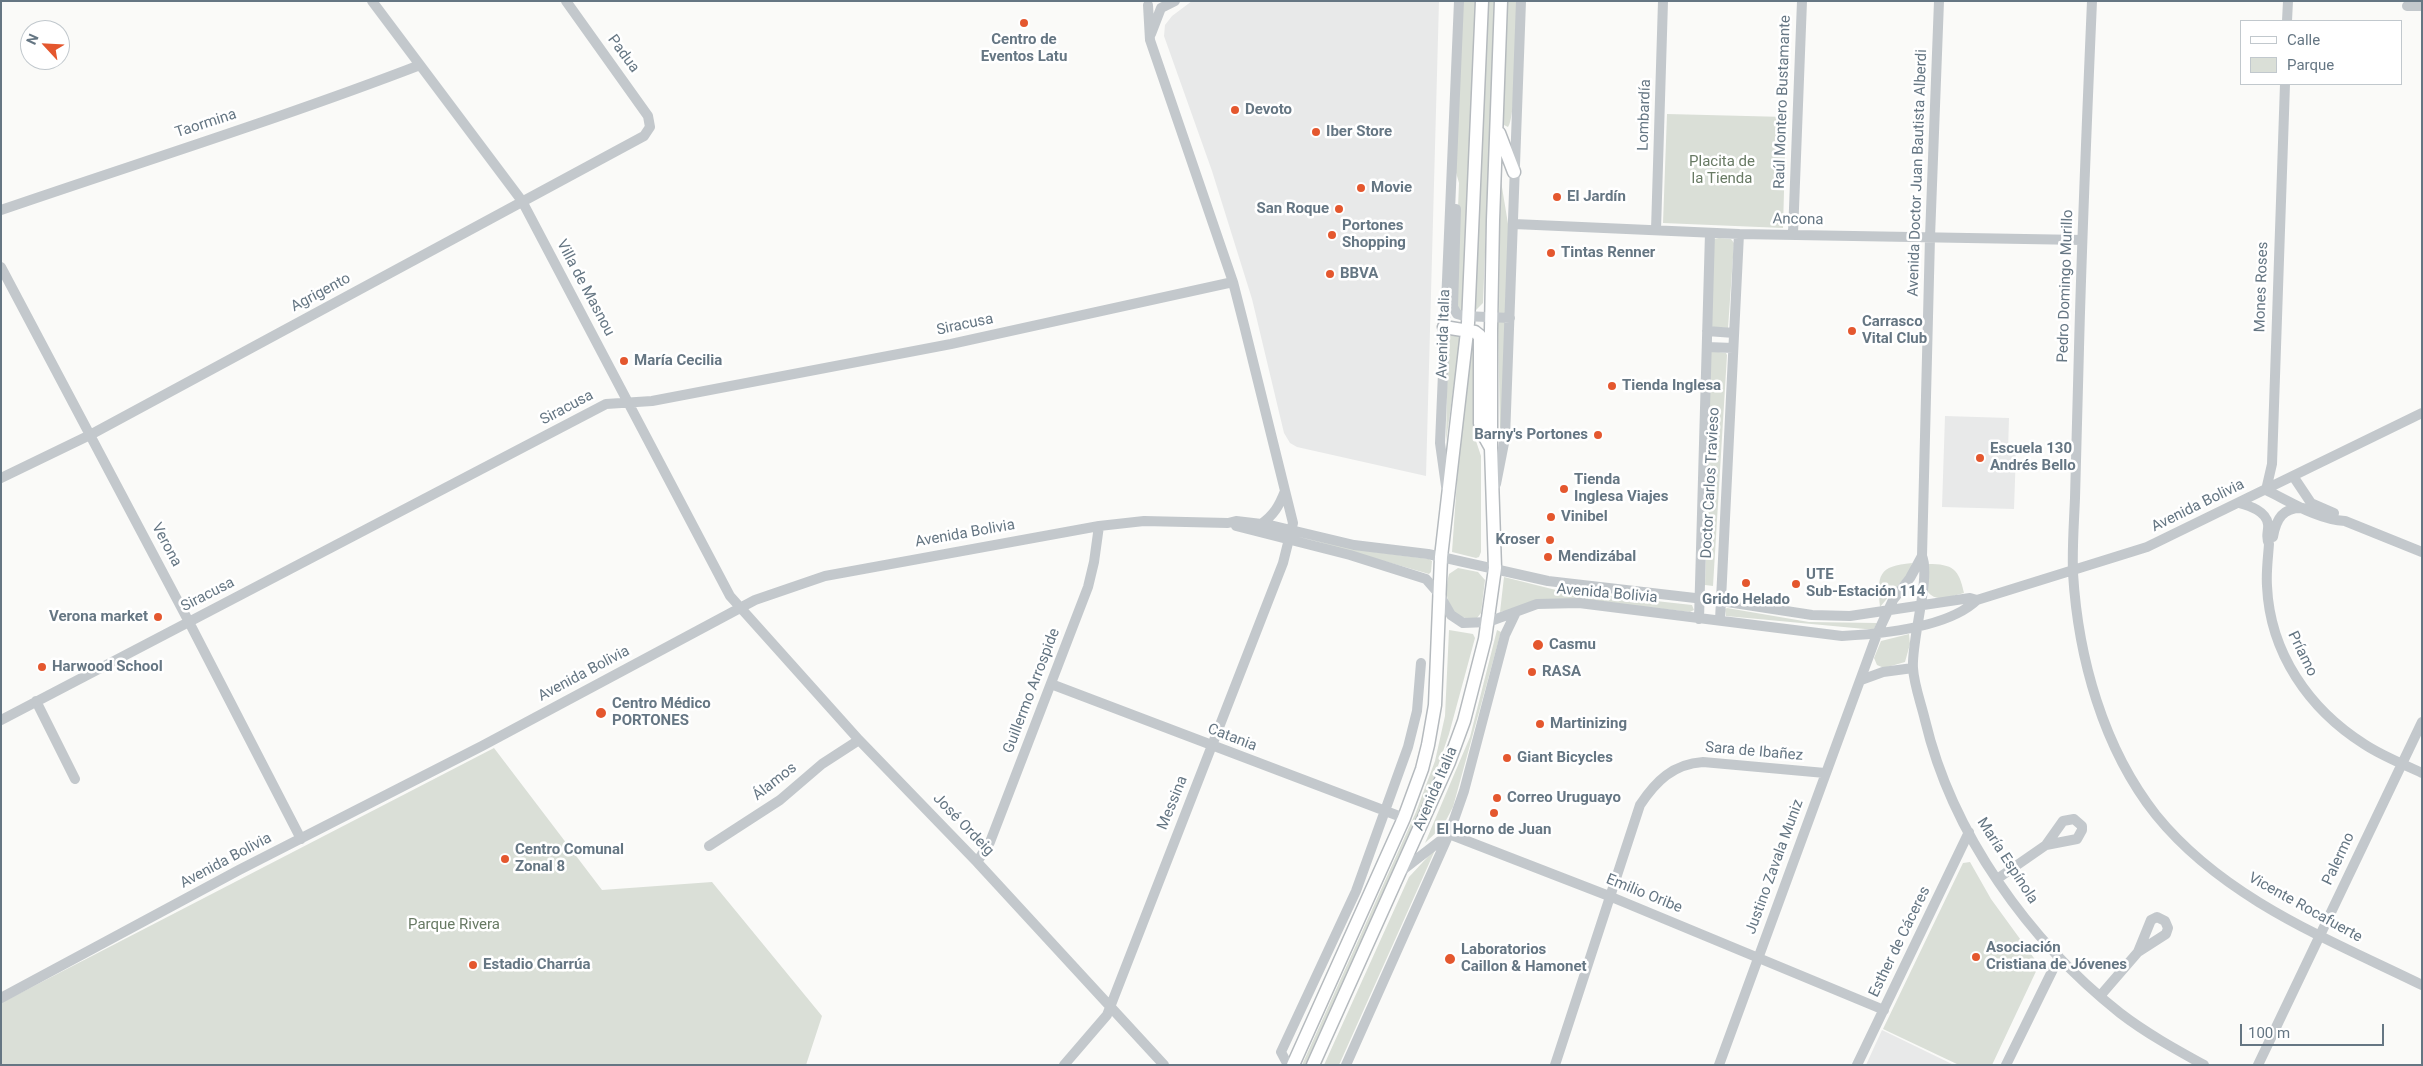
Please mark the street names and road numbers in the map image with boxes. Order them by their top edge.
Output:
street label: Raúl Montero Bustamante [1771,15,1795,189]
street label: Padua [603,32,643,76]
street label: Avenida Doctor Juan Bautista Alberdi [1905,49,1931,297]
street label: Lombardía [1635,79,1655,151]
street label: Taormina [173,106,239,142]
street label: Pedro Domingo Murillo [2054,209,2078,363]
street label: Ancona [1772,211,1824,229]
street label: Villa de Masnou [552,237,618,339]
street label: Mones Roses [2251,241,2273,333]
street label: Agrigento [288,270,354,316]
street label: Avenida Italia [1433,289,1455,379]
street label: Siracusa [935,310,995,340]
street label: Siracusa [537,387,597,429]
street label: Doctor Carlos Travieso [1698,407,1724,559]
street label: Avenida Bolivia [2149,476,2247,536]
street label: Avenida Bolivia [914,516,1016,552]
street label: Verona [147,520,185,570]
street label: Siracusa [178,574,238,616]
street label: Avenida Bolivia [1556,581,1658,607]
street label: Guillermo Arrospide [1000,626,1064,756]
street label: Príamo [2283,628,2321,680]
street label: Avenida Bolivia [535,642,633,706]
street label: Catania [1205,720,1259,756]
street label: Sara de Ibañez [1704,739,1804,765]
street label: Avenida Italia [1410,744,1462,834]
street label: Álamos [749,759,801,805]
street label: Messina [1154,773,1192,833]
street label: José Ordeig [929,790,997,860]
street label: Justino Zavala Muniz [1742,797,1808,937]
street label: María Espínola [1972,815,2042,907]
street label: Avenida Bolivia [177,829,275,893]
street label: Palermo [2319,830,2359,888]
street label: Vicente Rocafuerte [2245,869,2365,947]
street label: Emilio Oribe [1603,871,1685,917]
street label: Esther de Cáceres [1865,884,1935,1000]

